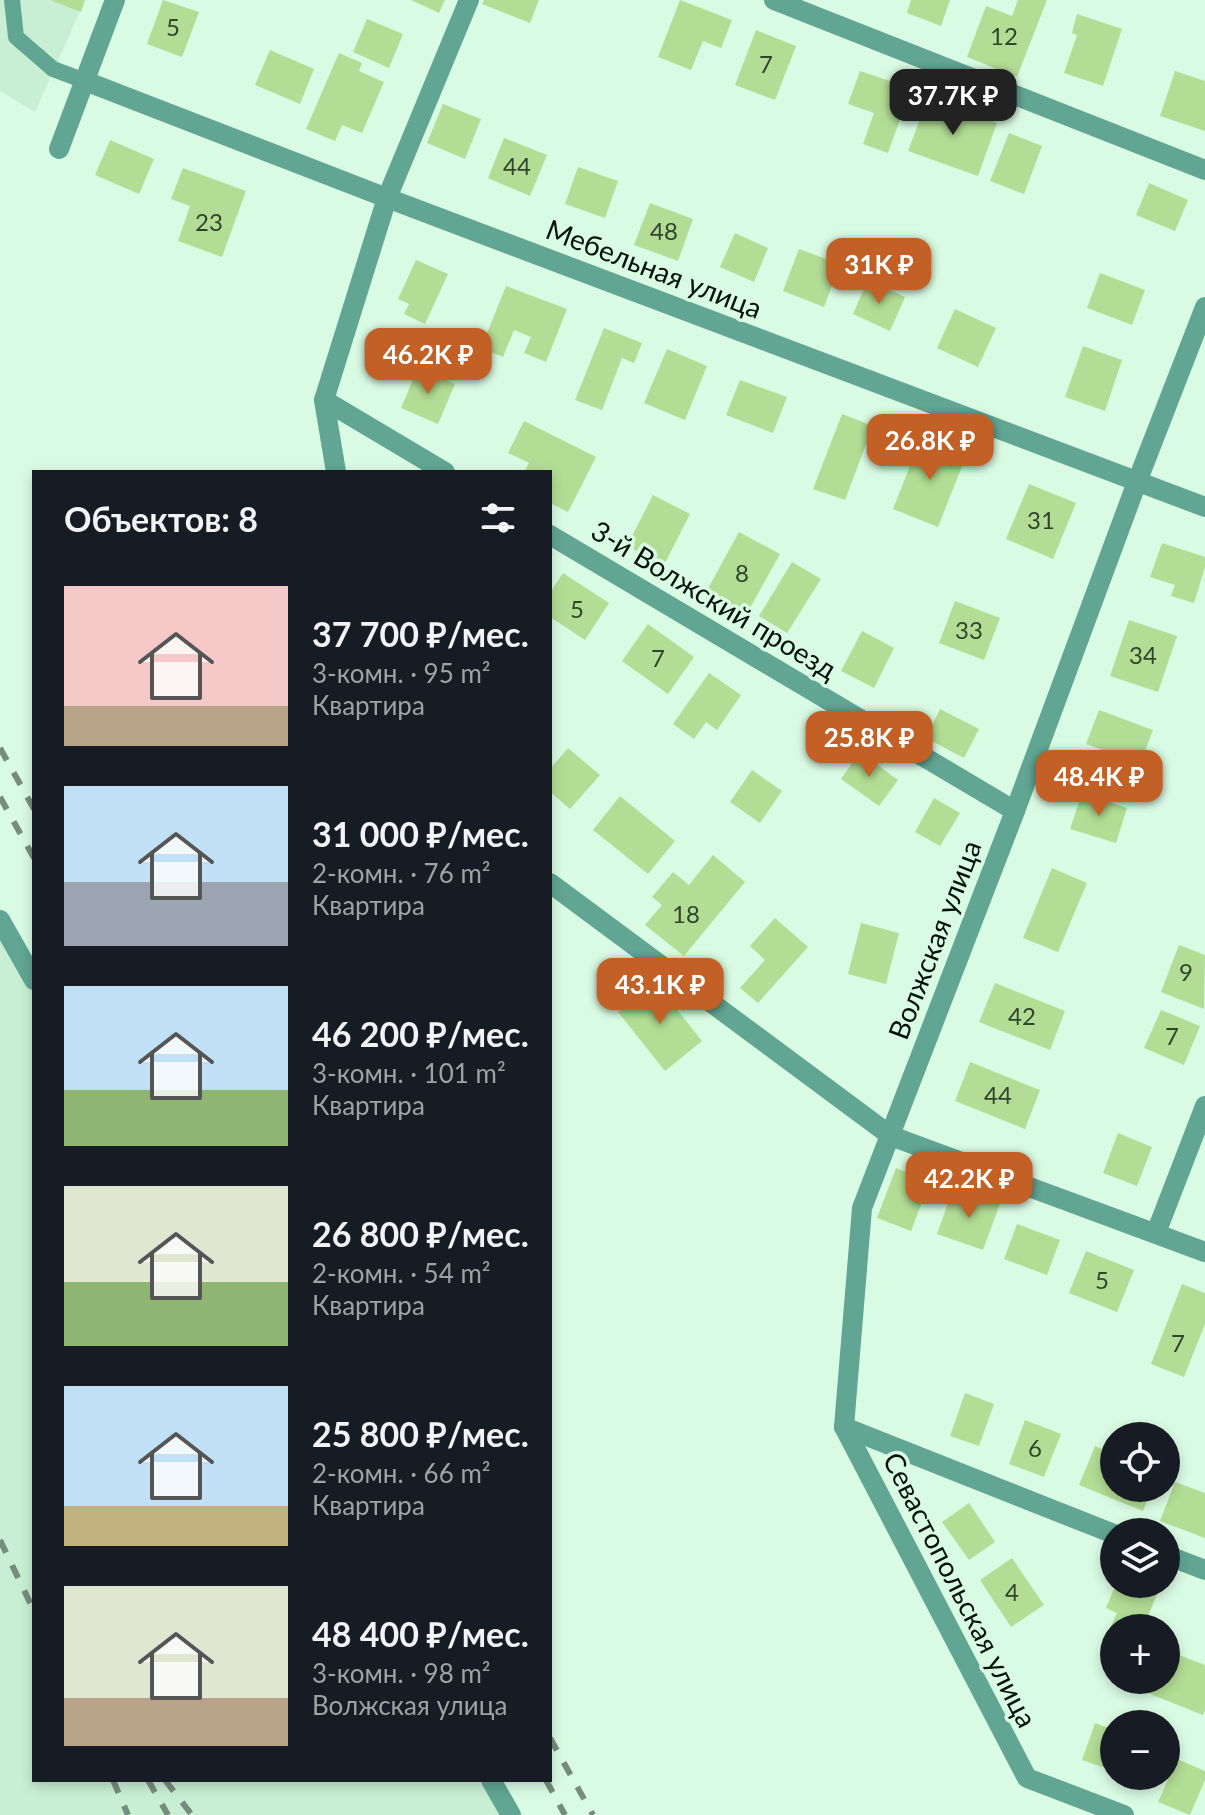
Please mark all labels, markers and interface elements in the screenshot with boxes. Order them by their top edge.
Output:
house number: 5 [166,12,180,41]
house number: 12 [990,21,1018,50]
house number: 7 [759,49,773,78]
pin: 37.7K ₽ [879,69,1027,137]
text: 37.7K ₽ [908,79,998,111]
house number: 44 [503,151,531,180]
house number: 23 [195,207,223,236]
street label: Мебельная улица [542,211,767,325]
house number: 48 [650,216,678,245]
pin: 31K ₽ [823,238,935,306]
text: 31K ₽ [844,248,914,280]
pin: 46.2K ₽ [354,328,502,396]
text: 46.2K ₽ [383,338,473,370]
pin: 26.8K ₽ [856,414,1004,482]
text: 26.8K ₽ [885,424,975,456]
icon: filters [476,496,520,540]
text: Объектов: 8 [64,498,258,539]
house number: 31 [1027,505,1055,534]
street label: 3-й Волжский проезд [586,512,843,686]
house number: 8 [735,558,749,587]
house number: 5 [570,594,584,623]
text: 37 700 ₽/мес. [312,613,529,654]
house number: 33 [955,615,983,644]
icon: home [128,618,224,714]
house number: 34 [1129,640,1157,669]
house number: 7 [651,643,665,672]
text: 3-комн. · 95 m² [312,657,491,689]
text: Квартира [312,689,425,721]
pin: 25.8K ₽ [795,711,943,779]
text: 25.8K ₽ [824,721,914,753]
pin: 48.4K ₽ [1025,750,1173,818]
text: 48.4K ₽ [1054,760,1144,792]
text: 31 000 ₽/мес. [312,813,529,854]
icon: home [128,818,224,914]
street label: Волжская улица [880,835,988,1044]
text: 2-комн. · 76 m² [312,857,491,889]
text: Квартира [312,889,425,921]
house number: 18 [672,899,700,928]
house number: 9 [1179,957,1193,986]
pin: 43.1K ₽ [586,958,734,1026]
text: 43.1K ₽ [615,968,705,1000]
house number: 42 [1008,1001,1036,1030]
text: 46 200 ₽/мес. [312,1013,529,1054]
icon: home [128,1018,224,1114]
house number: 7 [1165,1021,1179,1050]
text: 3-комн. · 101 m² [312,1057,506,1089]
house number: 44 [984,1080,1012,1109]
text: Квартира [312,1089,425,1121]
pin: 42.2K ₽ [895,1152,1043,1220]
text: 42.2K ₽ [924,1162,1014,1194]
text: 26 800 ₽/мес. [312,1213,529,1254]
icon: home [128,1218,224,1314]
text: 2-комн. · 54 m² [312,1257,491,1289]
house number: 5 [1095,1265,1109,1294]
text: Квартира [312,1289,425,1321]
house number: 7 [1171,1328,1185,1357]
text: 25 800 ₽/мес. [312,1413,529,1454]
icon: home [128,1418,224,1514]
map controls [1100,1422,1180,1790]
button: locate [1100,1422,1180,1502]
house number: 6 [1028,1433,1042,1462]
street label: Севастопольская улица [877,1446,1045,1733]
text: 2-комн. · 66 m² [312,1457,491,1489]
text: Квартира [312,1489,425,1521]
button: layers [1100,1518,1180,1598]
house number: 4 [1005,1577,1019,1606]
text: 48 400 ₽/мес. [312,1613,529,1654]
button: + [1100,1614,1180,1694]
icon: home [128,1618,224,1714]
text: 3-комн. · 98 m² [312,1657,491,1689]
text: Волжская улица [312,1689,507,1721]
button: − [1100,1710,1180,1790]

